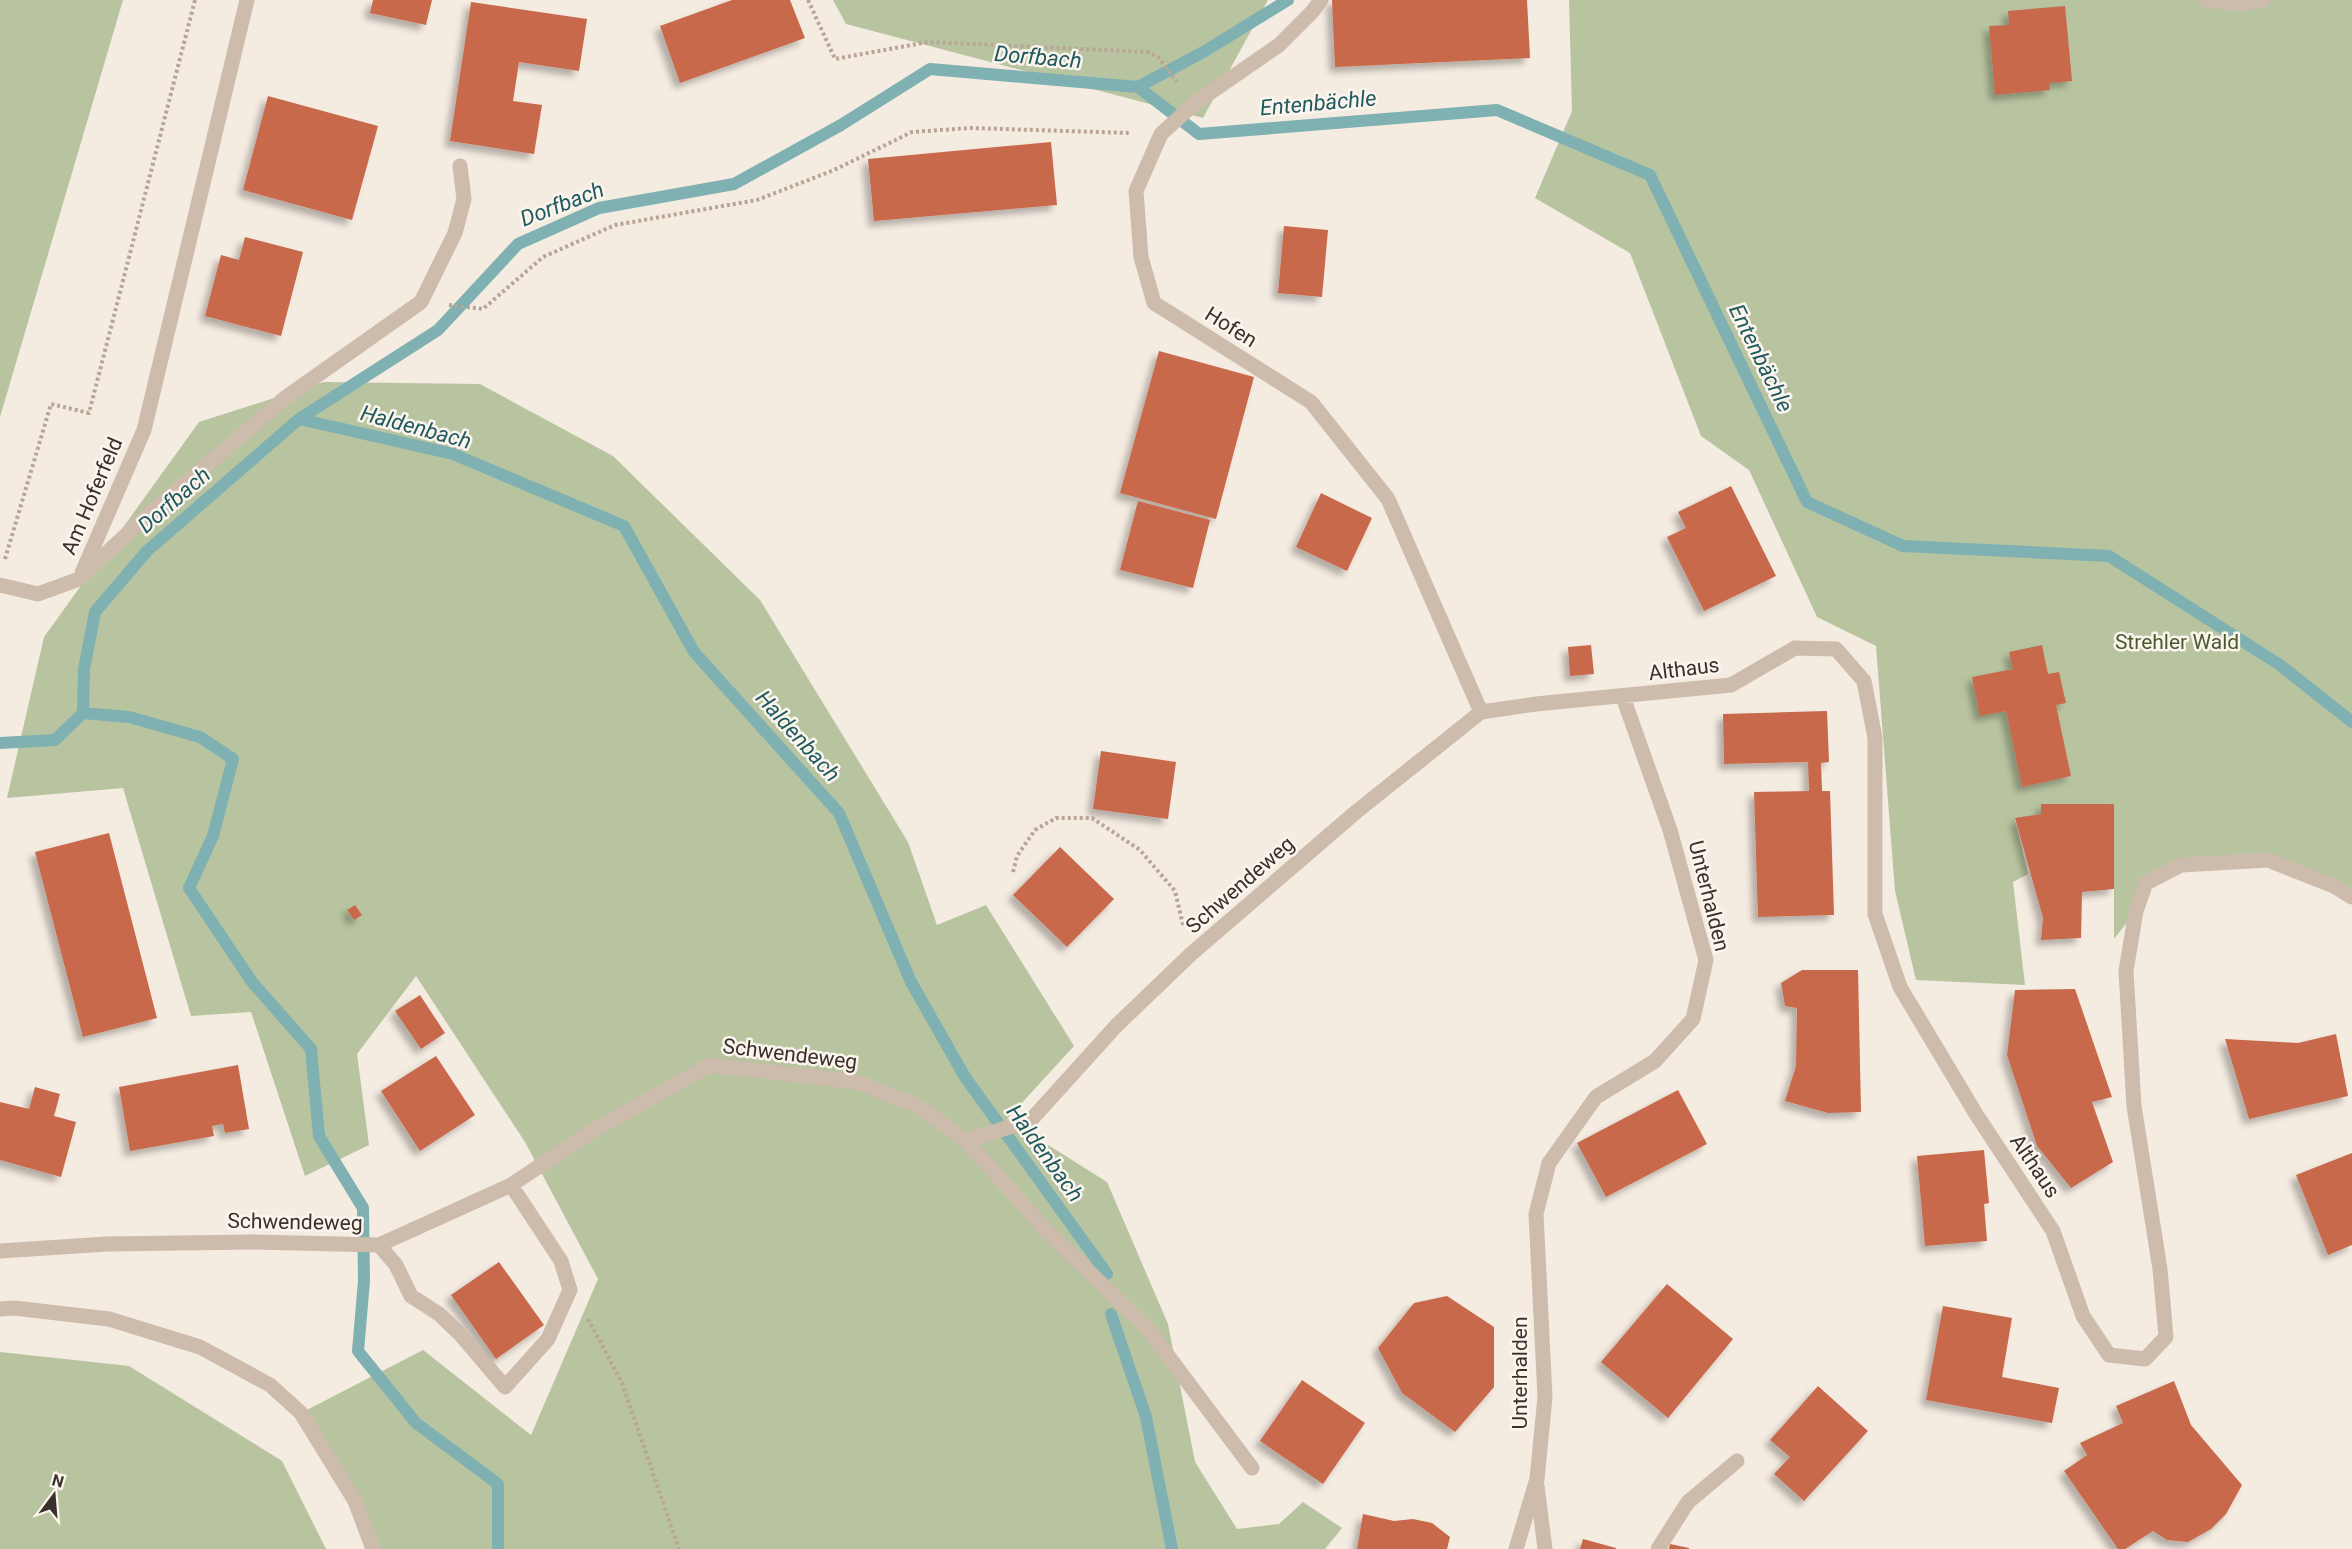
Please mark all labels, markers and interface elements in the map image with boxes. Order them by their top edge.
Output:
water label: Dorfbach [993,41,1083,73]
water label: Entenbächle [1259,85,1377,121]
water label: Dorfbach [517,177,607,231]
water label: Entenbächle [1724,300,1798,416]
street label: Hofen [1201,302,1261,352]
water label: Haldenbach [358,400,474,454]
street label: Am Hoferfeld [57,434,127,558]
water label: Dorfbach [133,462,215,538]
park label: Strehler Wald [2115,630,2239,654]
street label: Althaus [1647,653,1721,685]
water label: Haldenbach [751,685,845,787]
street label: Schwendeweg [1181,832,1299,938]
street label: Unterhalden [1684,838,1734,954]
street label: Schwendeweg [721,1034,859,1074]
water label: Haldenbach [1001,1100,1089,1206]
street label: Althaus [2005,1130,2065,1202]
street label: Schwendeweg [227,1209,363,1235]
street label: Unterhalden [1508,1316,1532,1430]
north arrow [24,1465,84,1525]
text: N [50,1470,66,1492]

